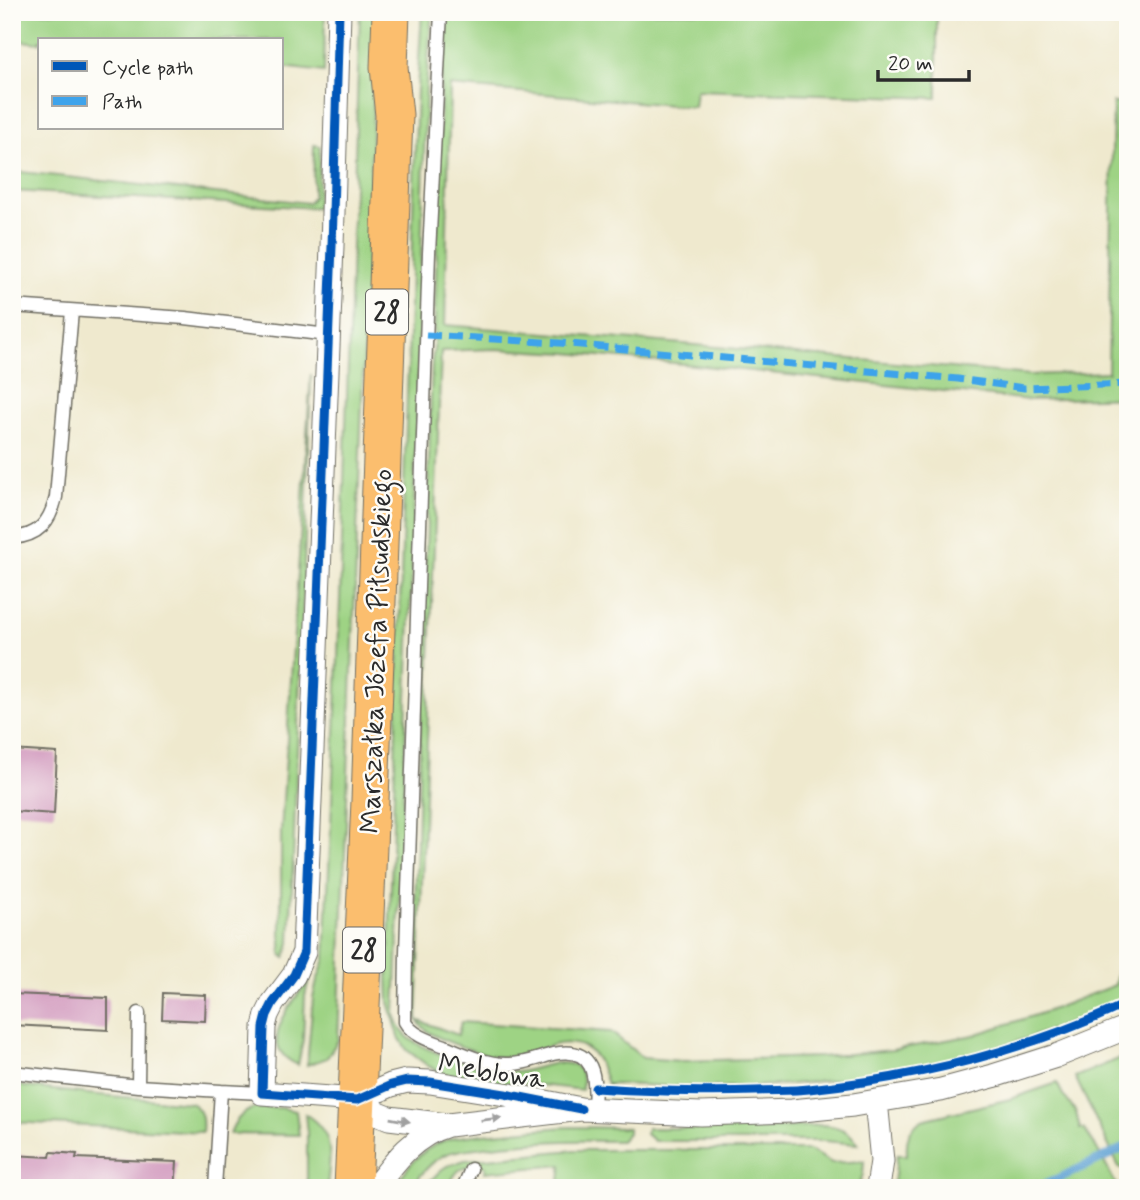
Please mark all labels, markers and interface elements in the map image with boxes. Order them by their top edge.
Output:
legend [38,38,284,130]
scale bar [878,38,968,82]
text: 20 m [888,50,933,78]
text: Cycle path [102,54,193,82]
text: Path [102,88,142,116]
road number: 28 [366,290,408,334]
street label: Marszałka Józefa Piłsudskiego [353,468,405,834]
road number: 28 [343,928,385,973]
street label: Meblowa [435,1046,548,1099]
one-way arrow [480,1114,502,1125]
one-way arrow [389,1115,411,1126]

